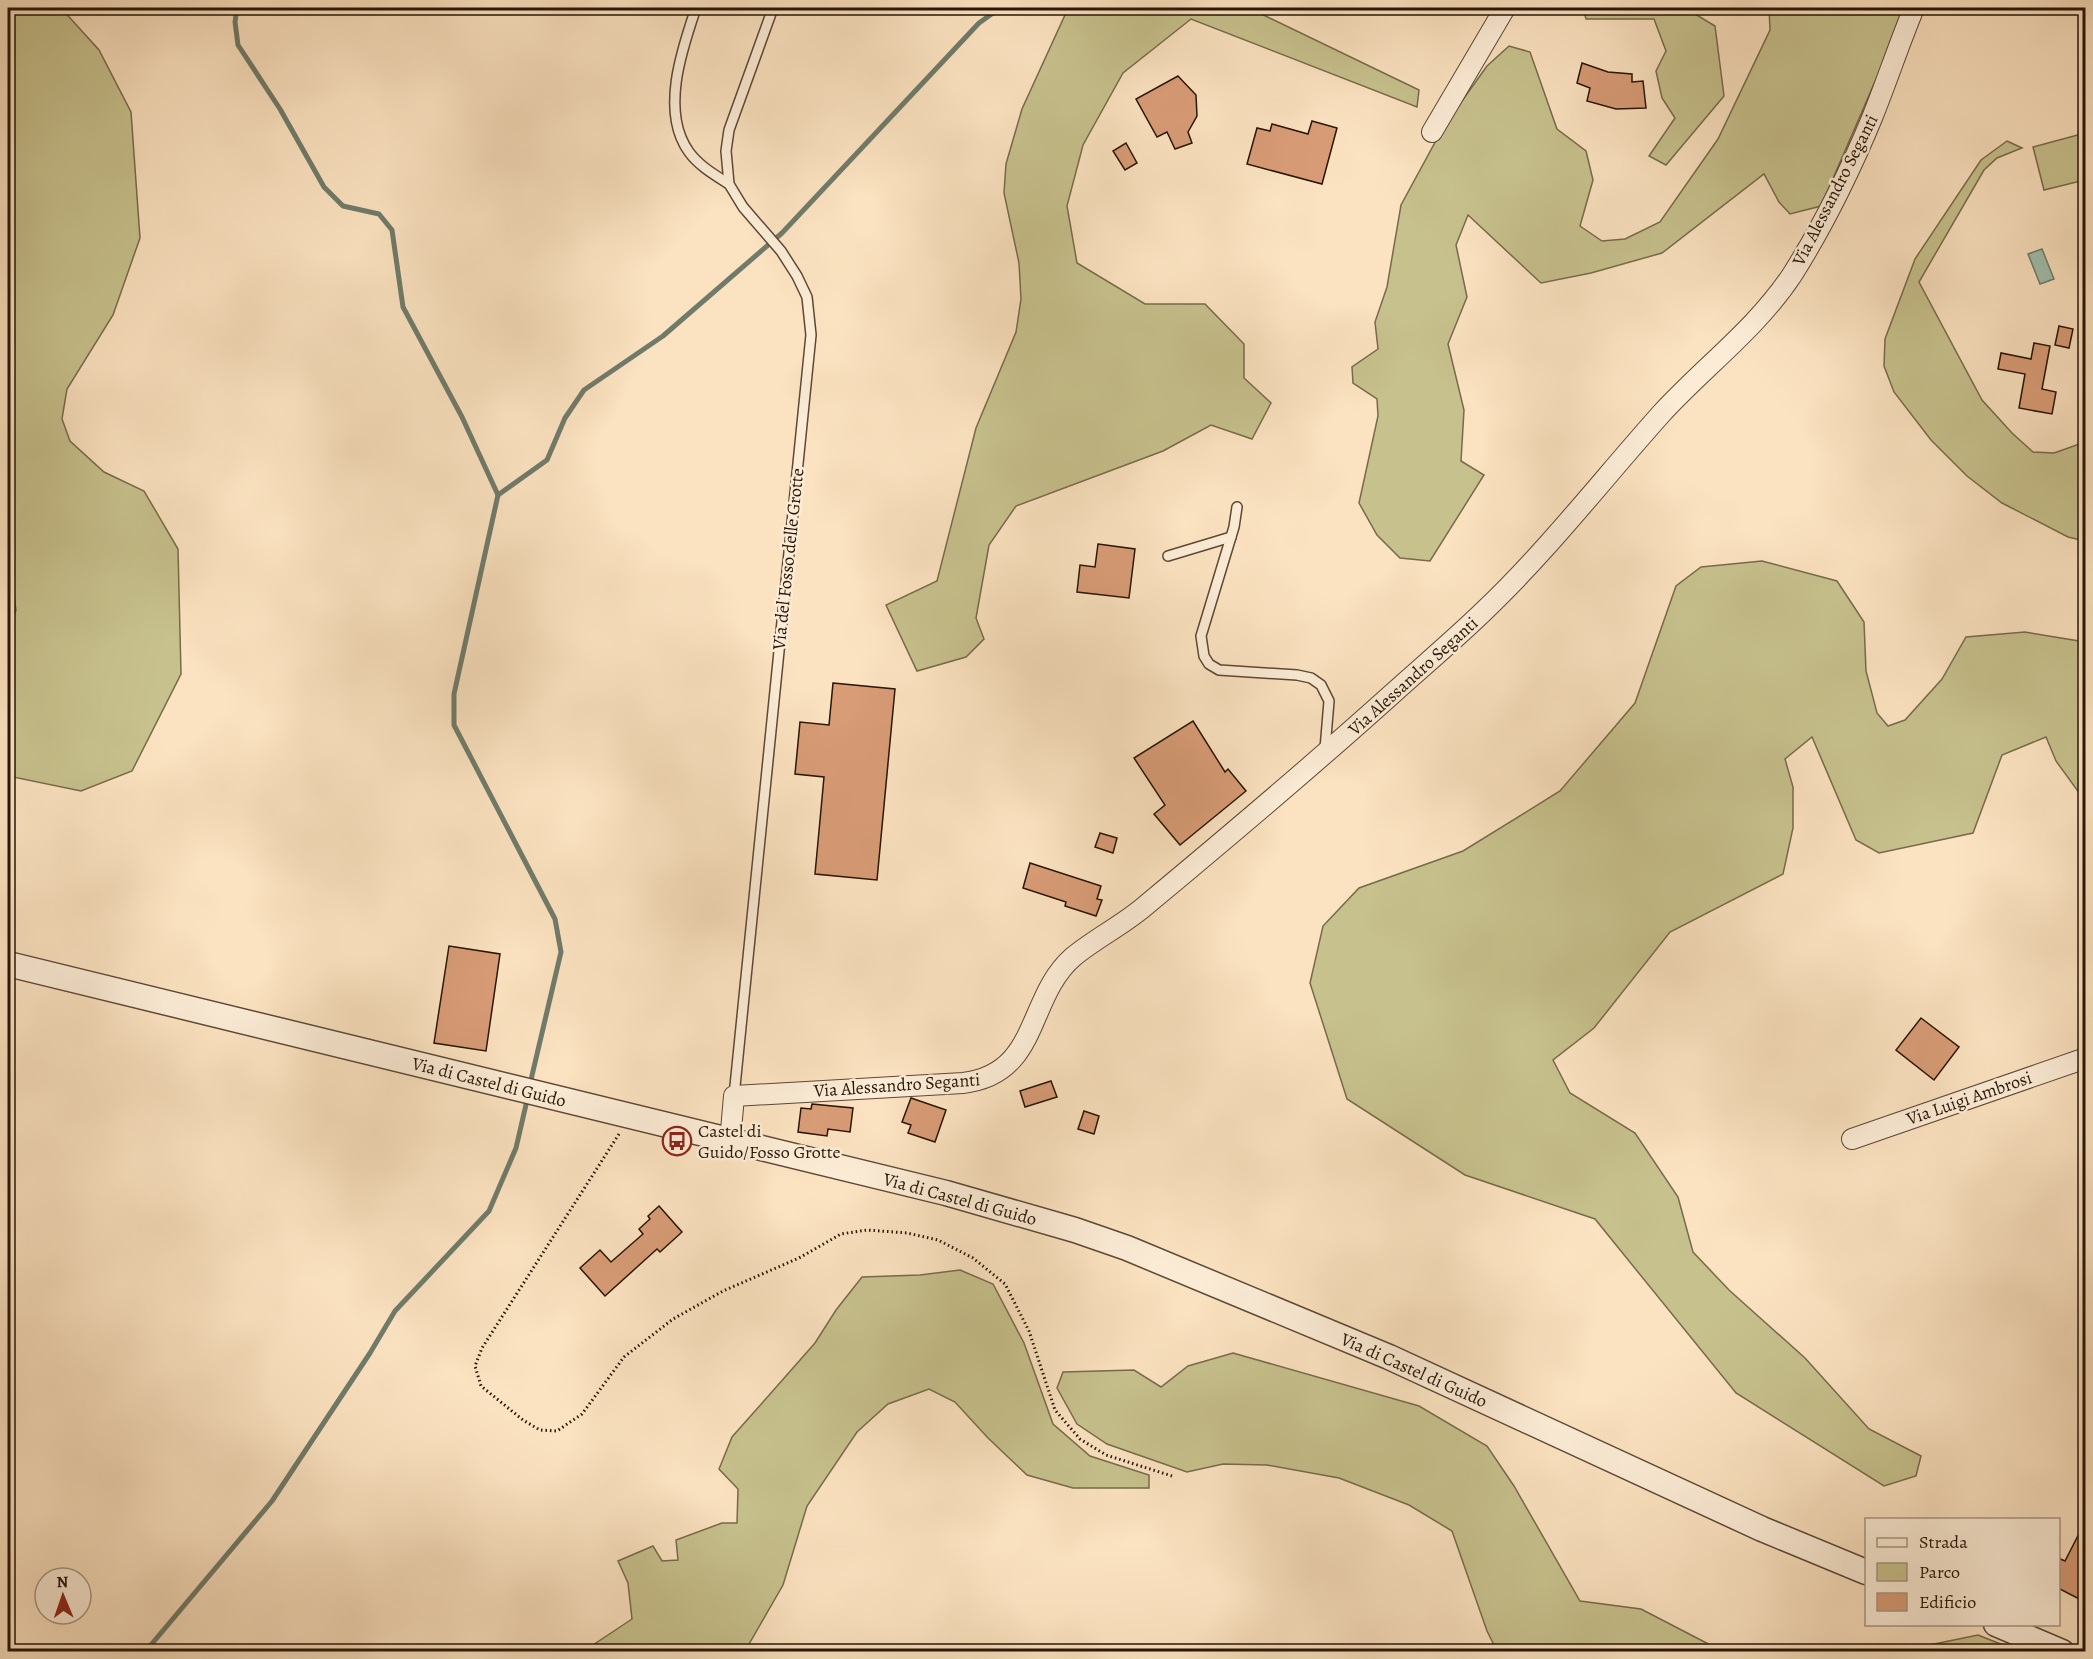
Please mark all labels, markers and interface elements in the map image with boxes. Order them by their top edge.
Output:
street label: Via Alessandro Seganti [1786,110,1884,271]
street label: Via del Fosso delle Grotte [766,467,809,652]
street label: Via Alessandro Seganti [1342,611,1483,741]
street label: Via di Castel di Guido [409,1051,569,1113]
street label: Via Luigi Ambrosi [1902,1065,2035,1131]
street label: Via Alessandro Seganti [812,1067,981,1103]
place label: Castel di Guido/Fosso Grotte [698,1119,841,1164]
bus stop icon: Castel di Guido/Fosso Grotte [661,1125,693,1157]
street label: Via di Castel di Guido [880,1167,1039,1231]
street label: Via di Castel di Guido [1336,1327,1491,1413]
legend [1865,1518,2060,1626]
text: Strada [1919,1530,1968,1554]
text: Parco [1919,1560,1960,1584]
north arrow [33,1566,93,1626]
text: N [56,1571,69,1593]
text: Edificio [1919,1590,1976,1614]

